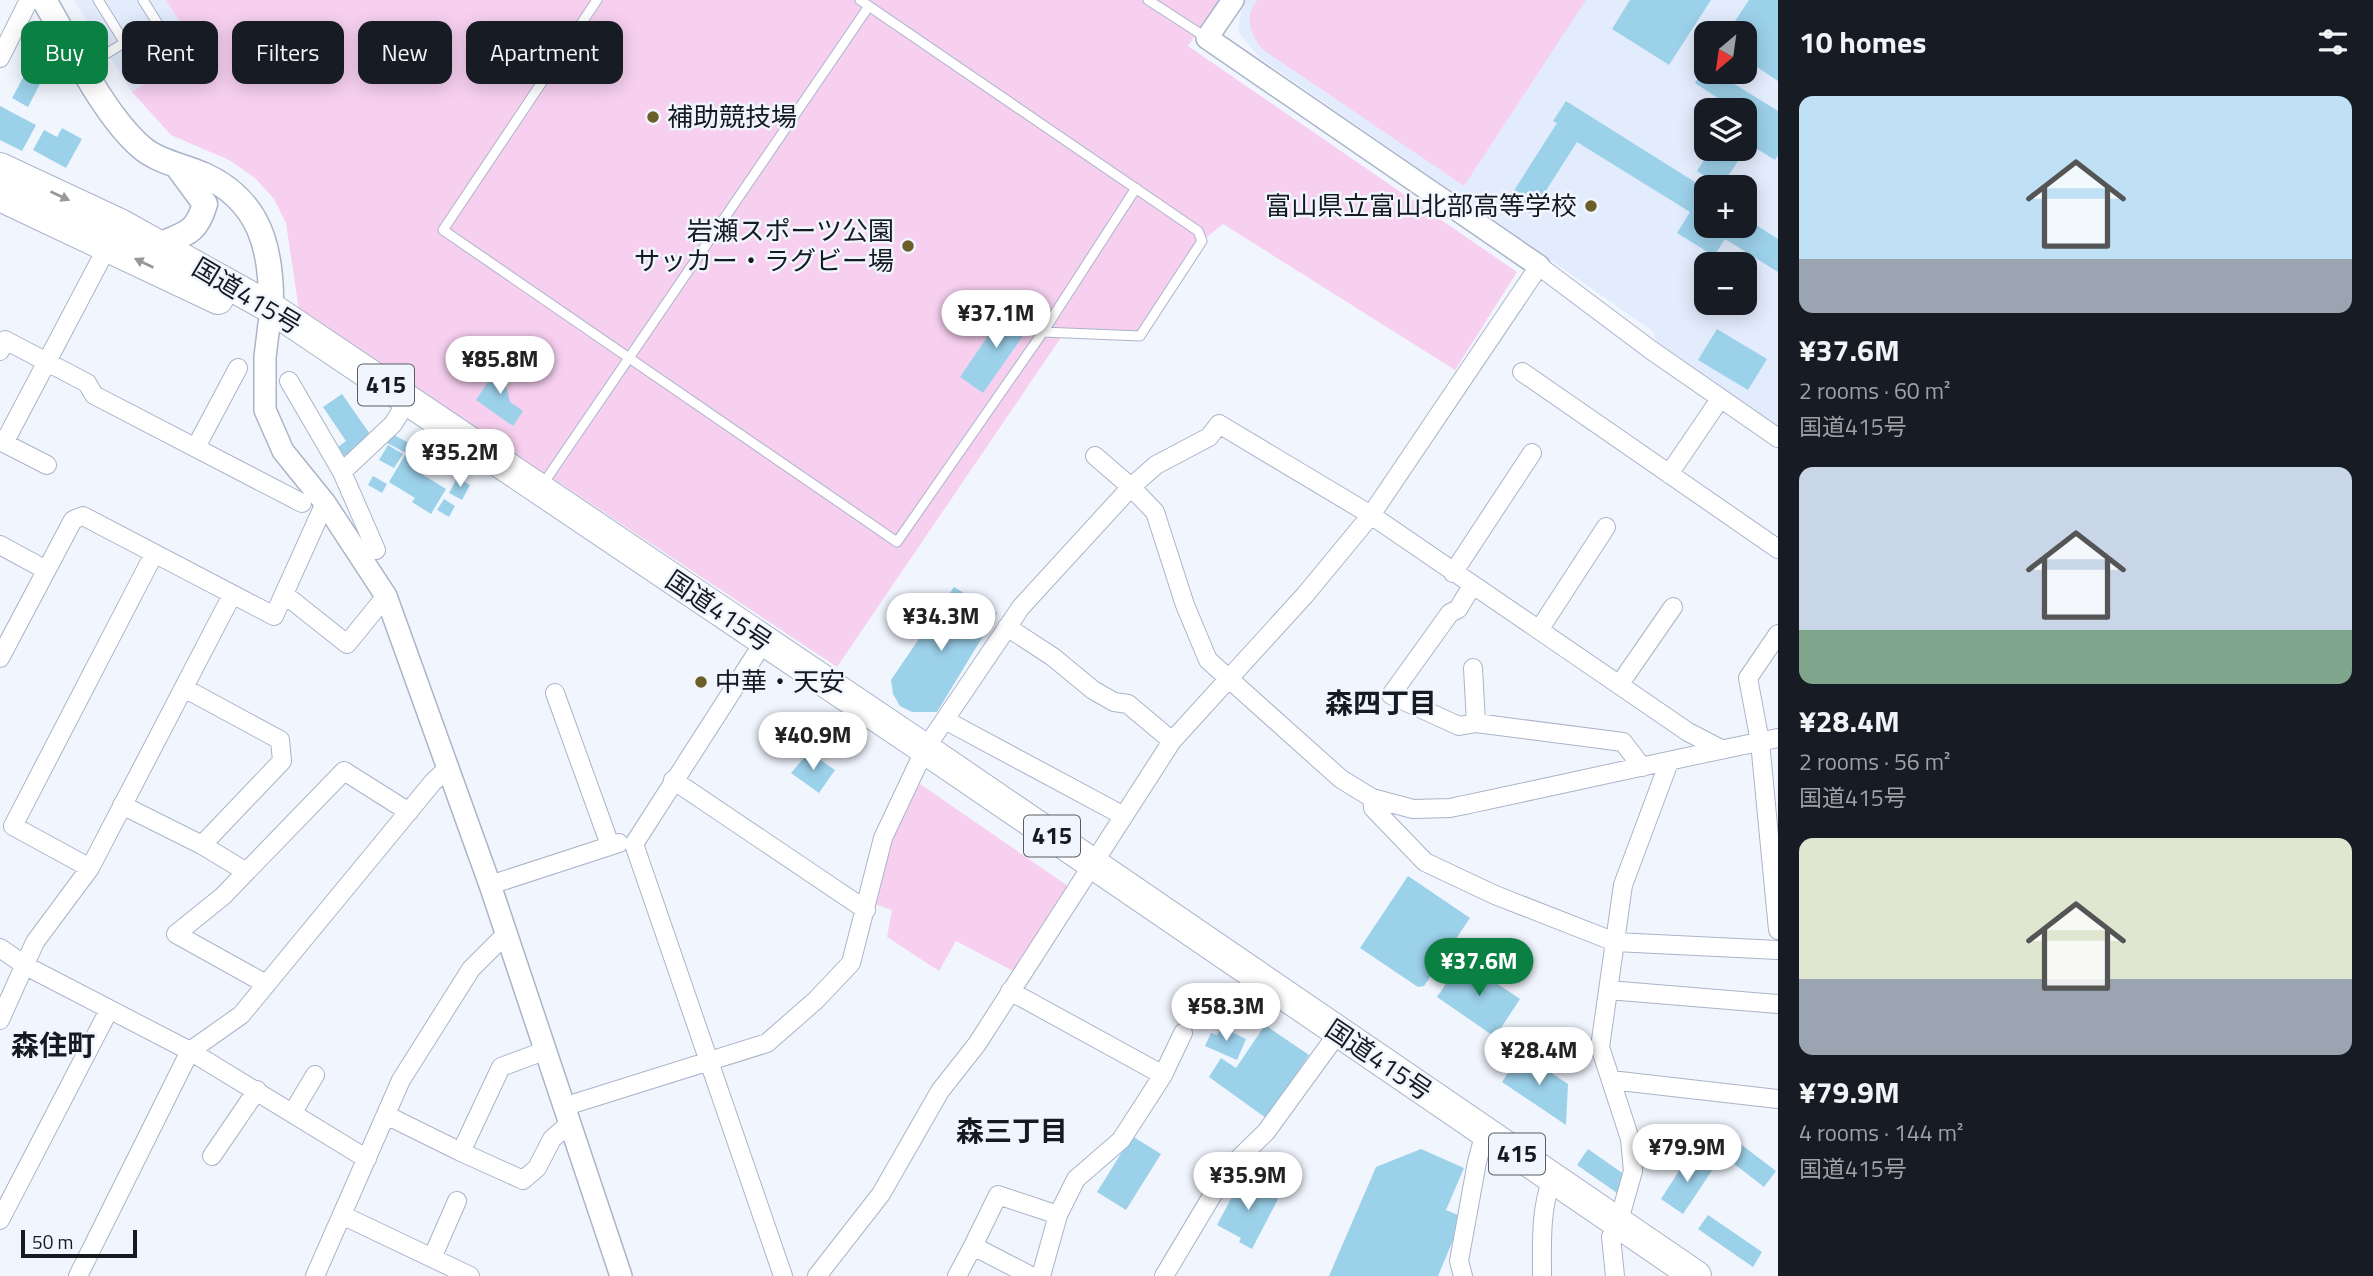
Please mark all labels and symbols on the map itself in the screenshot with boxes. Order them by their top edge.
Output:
north arrow [1694,21,1757,84]
place label: 補助競技場 [667,97,797,136]
marker: 補助競技場 [645,109,661,125]
place label: 富山県立富山北部高等学校 [1265,186,1577,225]
one-way arrow [50,190,70,202]
marker: 富山県立富山北部高等学校 [1583,198,1599,214]
place label: 岩瀬スポーツ公園 サッカー・ラグビー場 [634,211,894,280]
marker: 岩瀬スポーツ公園 サッカー・ラグビー場 [900,238,916,254]
street label: 国道415号 [185,248,309,344]
one-way arrow [134,258,154,269]
pin: ¥37.1M [939,290,1053,350]
pin: ¥85.8M [443,336,557,396]
road number: 415 [358,364,414,406]
pin: ¥35.2M [403,430,517,489]
street label: 国道415号 [658,560,781,661]
pin: ¥34.3M [884,594,998,653]
place label: 中華・天安 [715,662,845,701]
marker: 中華・天安 [693,674,709,690]
district label: 森四丁目 [1325,681,1437,724]
pin: ¥40.9M [756,712,870,772]
road number: 415 [1024,816,1080,856]
pin: ¥37.6M [1422,939,1536,998]
pin: ¥58.3M [1169,984,1283,1043]
street label: 国道415号 [1318,1009,1441,1110]
district label: 森住町 [11,1023,95,1066]
pin: ¥28.4M [1482,1028,1596,1087]
district label: 森三丁目 [956,1109,1068,1152]
pin: ¥79.9M [1630,1124,1744,1184]
road number: 415 [1489,1134,1545,1174]
pin: ¥35.9M [1191,1152,1305,1212]
scale bar [21,1227,136,1259]

